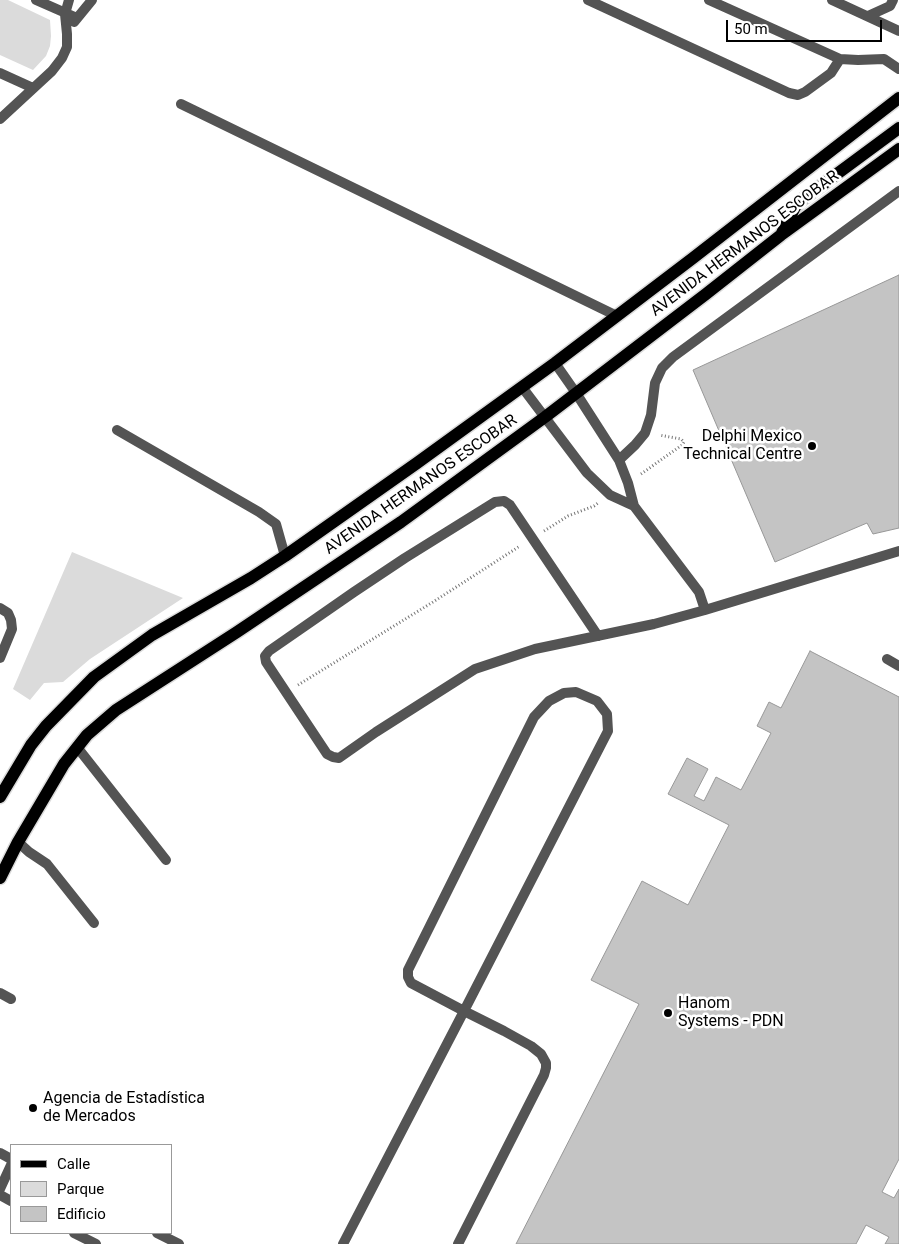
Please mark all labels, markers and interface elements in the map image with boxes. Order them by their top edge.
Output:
scale bar [729,10,885,42]
text: 50 m [734,20,768,38]
street label: AVENIDA HERMANOS ESCOBAR [647,167,843,321]
street label: AVENIDA HERMANOS ESCOBAR [321,411,521,559]
place label: Delphi Mexico Technical Centre [683,427,802,465]
marker: Delphi Mexico Technical Centre [806,440,818,452]
place label: Hanom Systems - PDN [678,994,784,1032]
marker: Hanom Systems - PDN [662,1007,674,1019]
place label: Agencia de Estadística de Mercados [43,1089,205,1127]
marker: Agencia de Estadística de Mercados [27,1102,39,1114]
legend [10,1144,172,1234]
text: Calle [57,1155,90,1173]
text: Parque [57,1180,104,1198]
text: Edificio [57,1205,106,1223]

